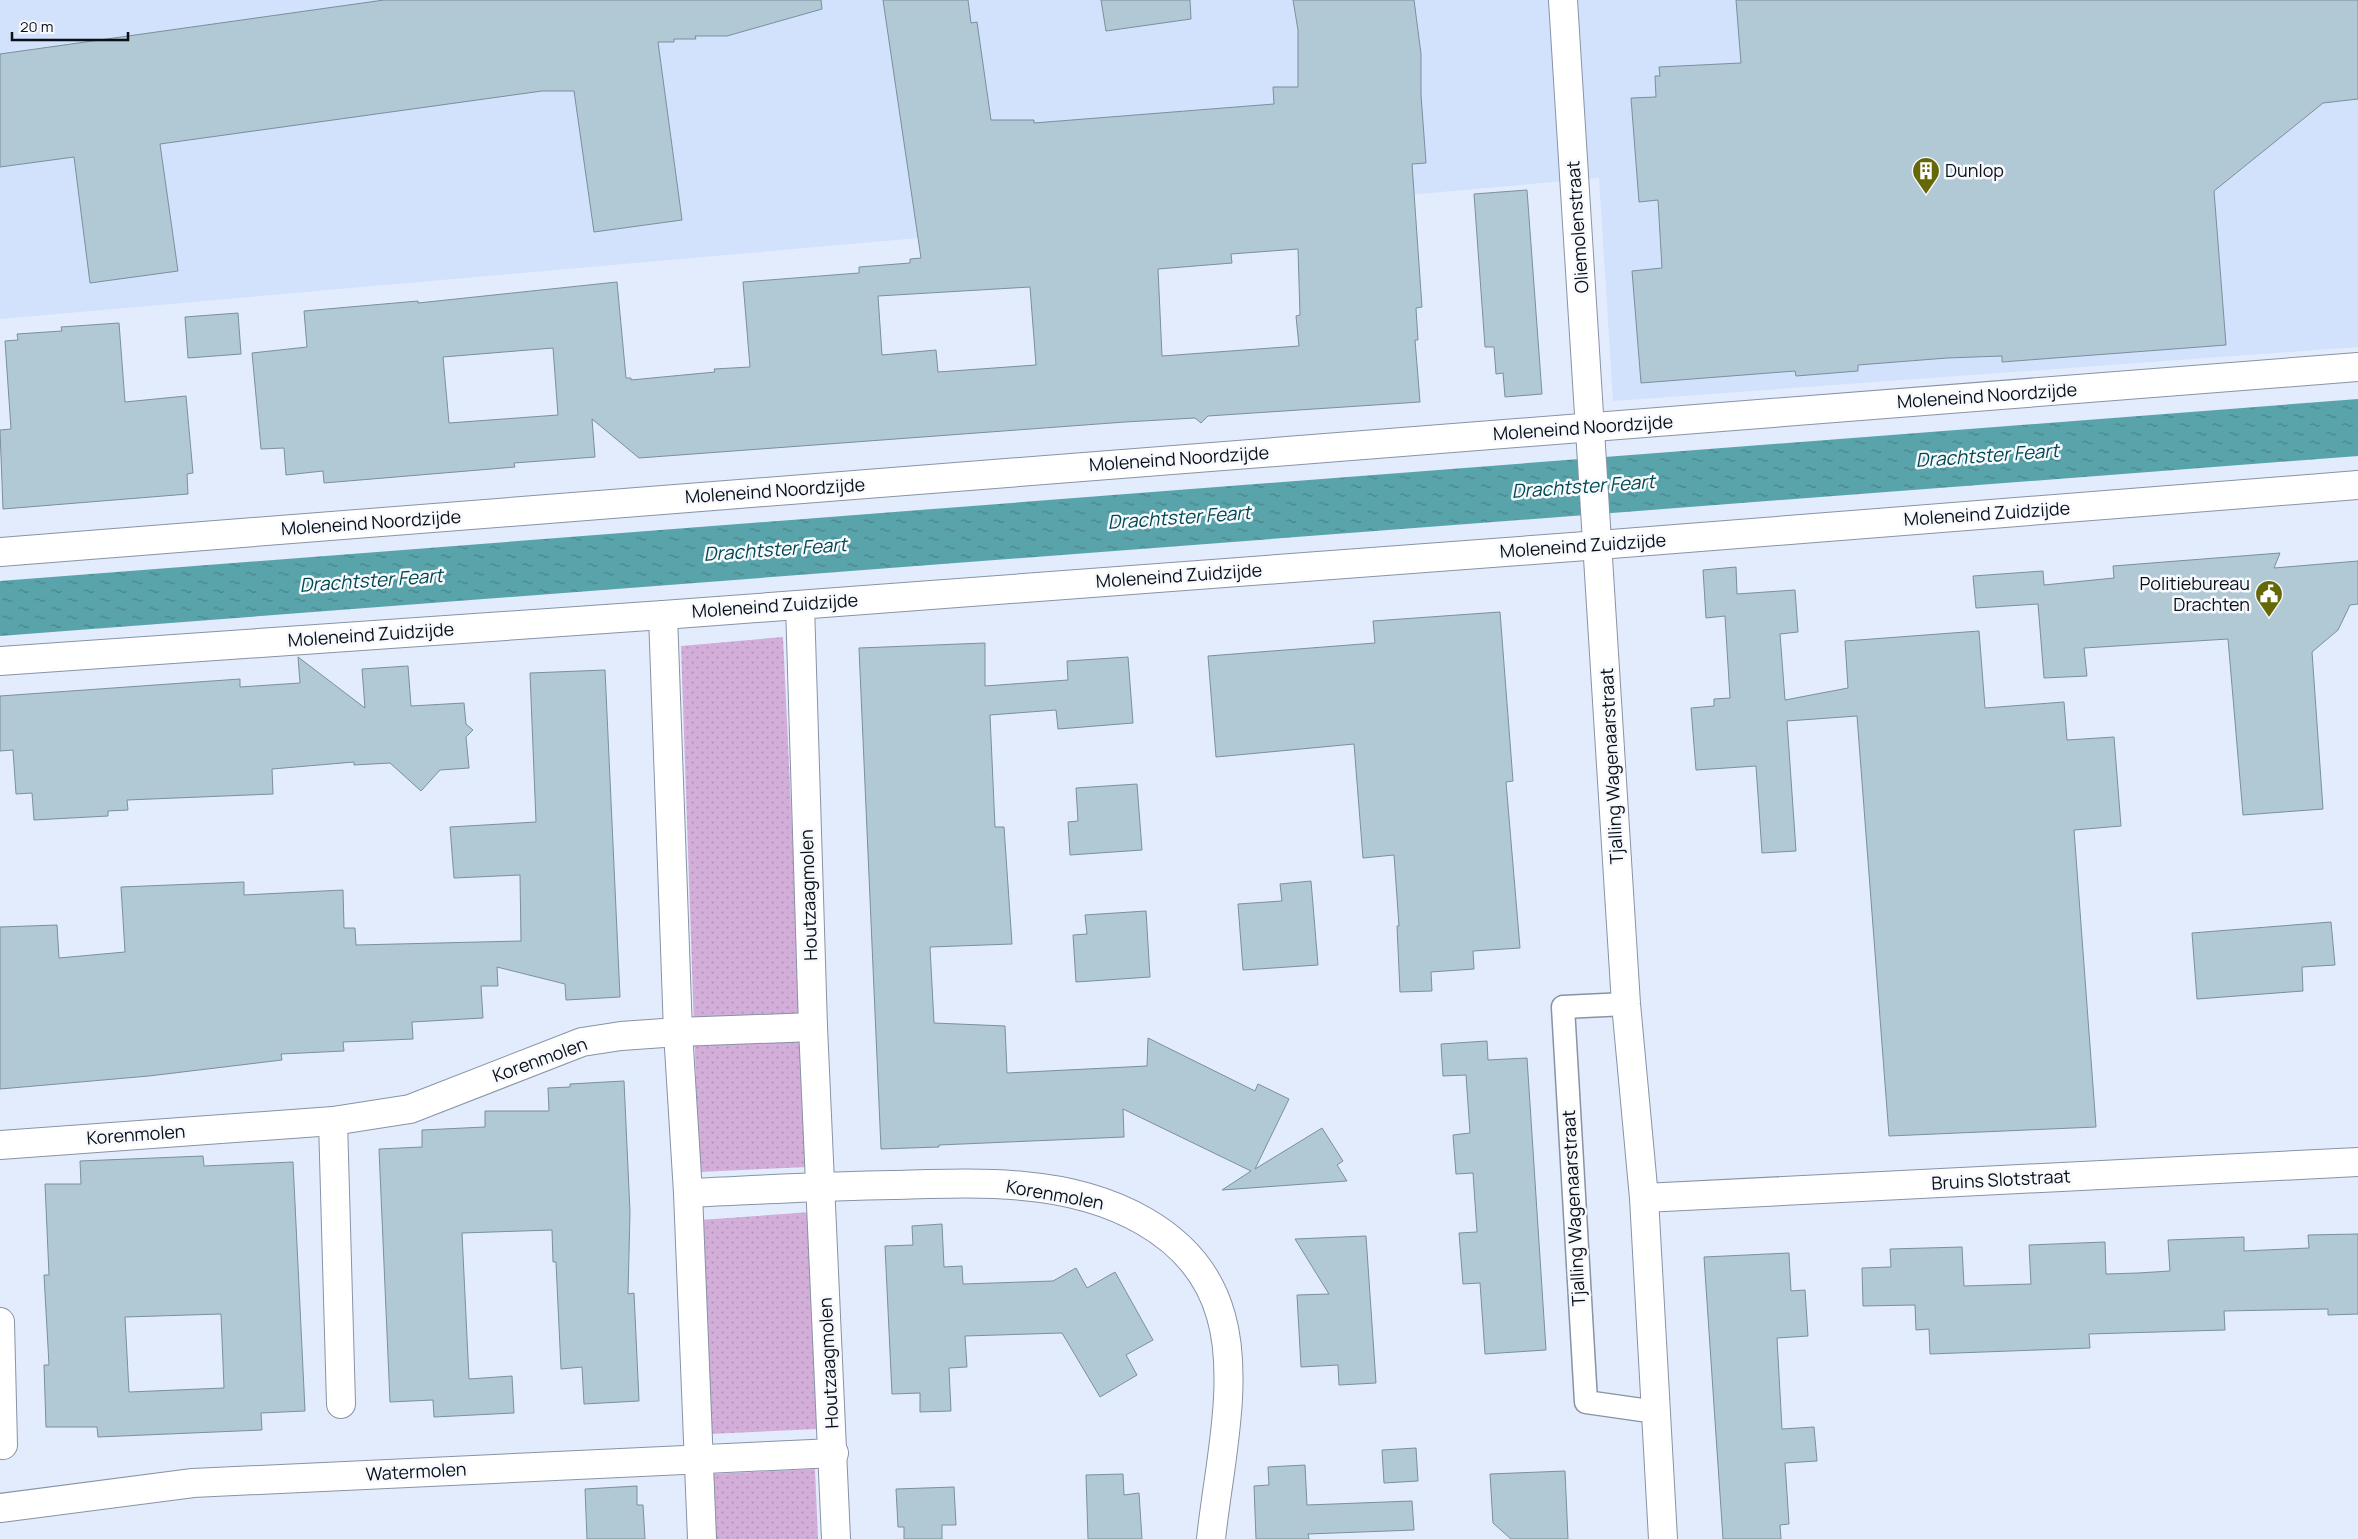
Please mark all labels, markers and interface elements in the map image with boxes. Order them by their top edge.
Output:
scale bar [12,10,129,42]
text: 20 m [20,16,53,37]
building icon: Dunlop [1911,156,1941,195]
place label: Dunlop [1945,158,2004,182]
street label: Oliemolenstraat [1560,160,1594,294]
street label: Moleneind Noordzijde [1896,377,2078,413]
street label: Moleneind Noordzijde [1492,409,1674,445]
water label: Drachtster Feart [1915,437,2062,473]
street label: Moleneind Noordzijde [1088,440,1270,476]
water label: Drachtster Feart [1511,468,1658,504]
street label: Moleneind Noordzijde [684,472,866,508]
street label: Moleneind Zuidzijde [1903,495,2071,531]
water label: Drachtster Feart [1107,499,1254,535]
street label: Moleneind Noordzijde [280,504,462,540]
street label: Moleneind Zuidzijde [1499,527,1667,563]
water label: Drachtster Feart [703,531,850,567]
street label: Moleneind Zuidzijde [1095,557,1263,593]
water label: Drachtster Feart [299,562,446,598]
place label: Politiebureau Drachten [2140,571,2250,616]
public building icon: Politiebureau Drachten [2254,579,2284,618]
street label: Moleneind Zuidzijde [691,587,859,623]
street label: Moleneind Zuidzijde [287,616,455,652]
street label: Tjalling Wagenaarstraat [1594,667,1628,865]
street label: Houtzaagmolen [794,829,822,961]
street label: Korenmolen [489,1031,590,1087]
street label: Tjalling Wagenaarstraat [1556,1109,1590,1307]
street label: Korenmolen [86,1119,186,1149]
street label: Bruins Slotstraat [1931,1163,2071,1195]
street label: Korenmolen [1004,1174,1106,1214]
street label: Houtzaagmolen [813,1297,843,1429]
street label: Watermolen [365,1456,467,1486]

